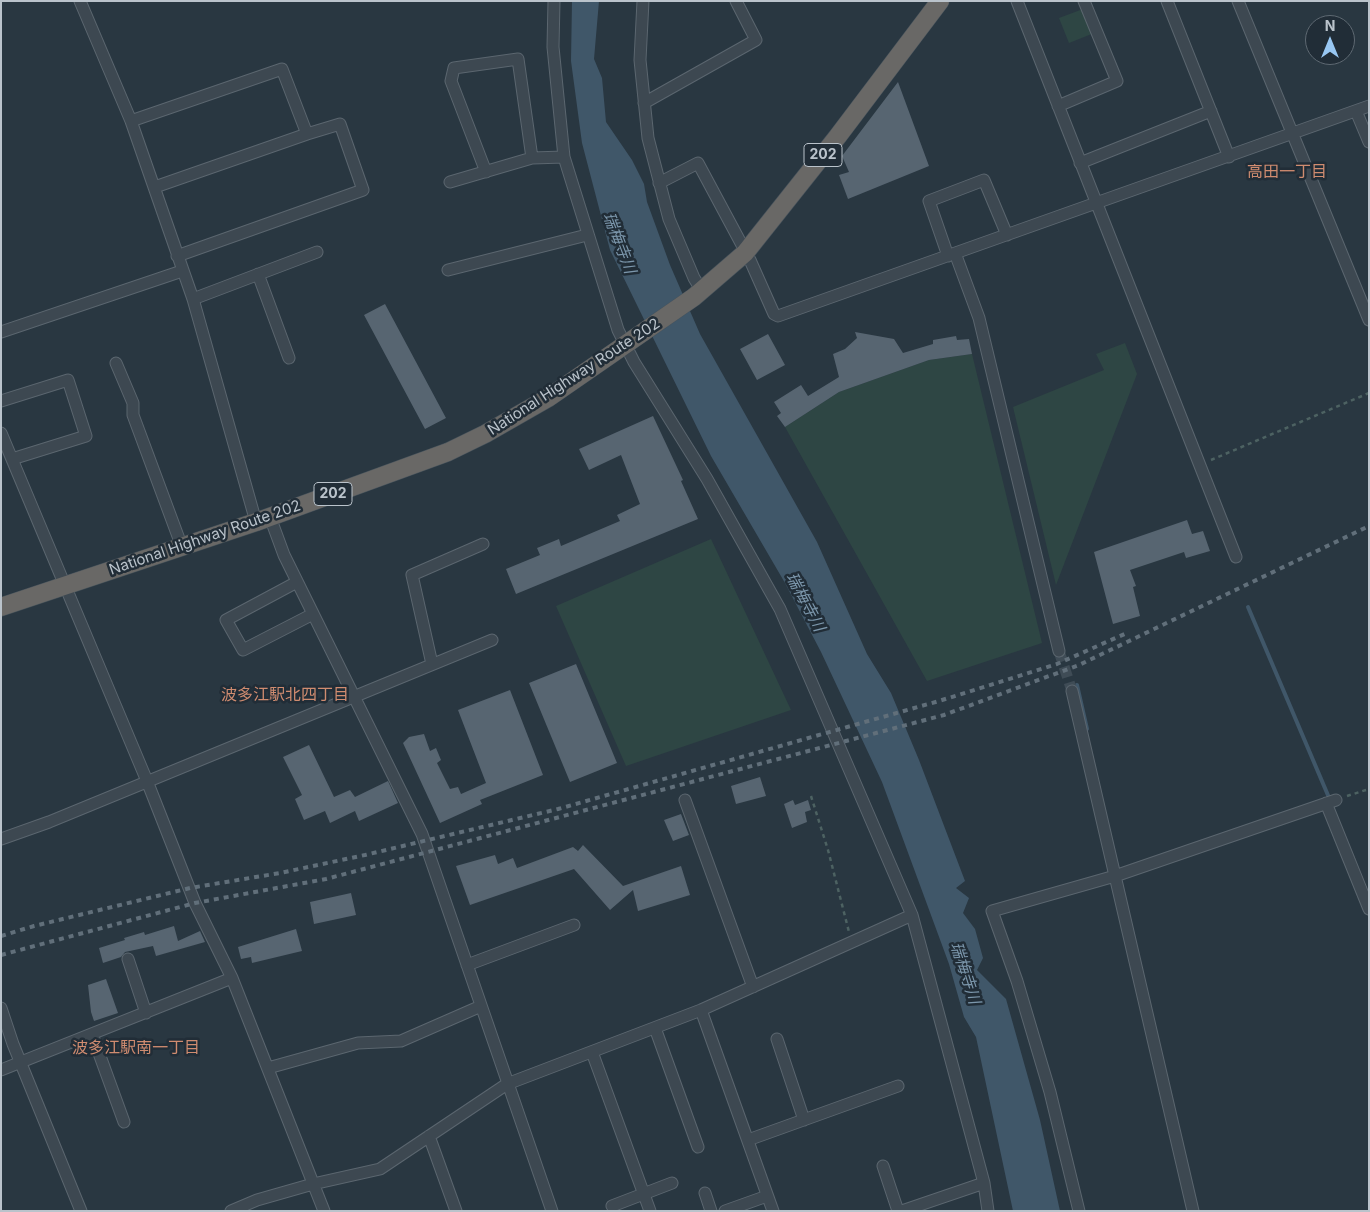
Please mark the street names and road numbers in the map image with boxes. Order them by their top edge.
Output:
road number: 202 [804,144,842,166]
street label: National Highway Route 202 [485,315,663,439]
road number: 202 [314,482,352,506]
street label: National Highway Route 202 [107,497,303,579]

